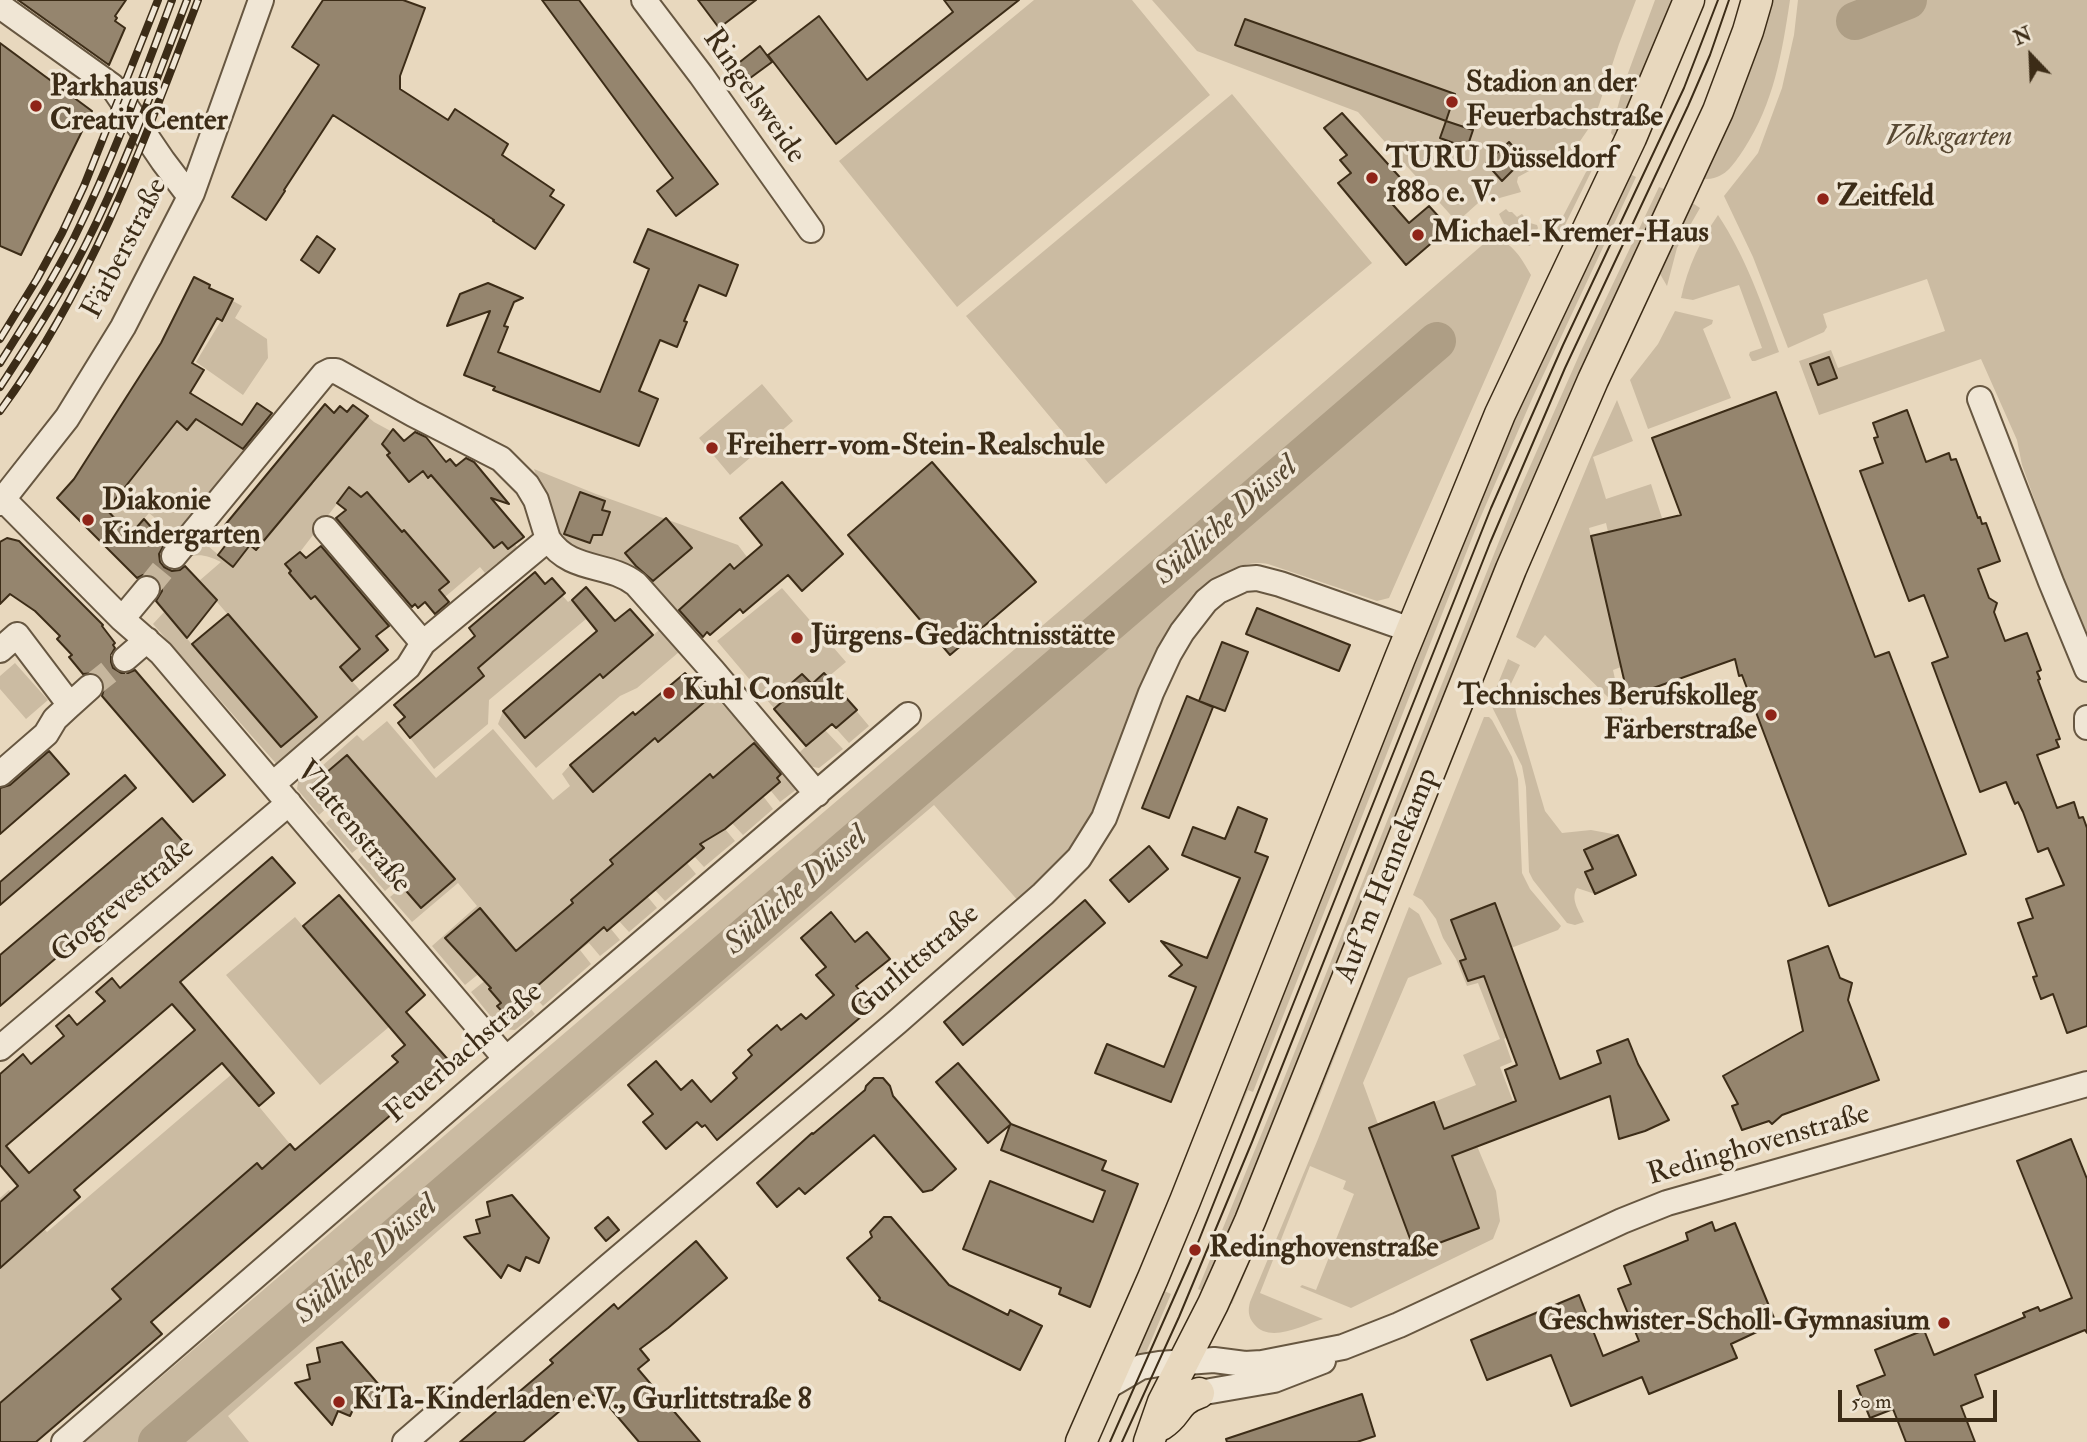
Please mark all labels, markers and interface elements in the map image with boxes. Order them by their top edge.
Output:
north arrow [1996,21,2066,91]
text: N [2010,22,2035,51]
street label: Ringelsweide [693,23,813,171]
place label: Stadion an der Feuerbachstraße [1466,67,1663,138]
place label: Parkhaus Creativ Center [50,71,228,141]
marker: Stadion an der Feuerbachstraße [1444,94,1460,110]
marker: Parkhaus Creativ Center [28,98,44,114]
park label: Volksgarten [1885,121,2013,157]
place label: TURU Düsseldorf 1880 e. V. [1386,143,1616,214]
marker: TURU Düsseldorf 1880 e. V. [1364,170,1380,186]
street label: Färberstraße [75,173,177,325]
place label: Zeitfeld [1837,181,1934,217]
marker: Zeitfeld [1815,191,1831,207]
place label: Michael-Kremer-Haus [1432,217,1709,253]
marker: Michael-Kremer-Haus [1410,227,1426,243]
place label: Freiherr-vom-Stein-Realschule [726,430,1105,466]
marker: Freiherr-vom-Stein-Realschule [704,440,720,456]
water label: Südliche Düssel [1147,449,1307,595]
place label: Diakonie Kindergarten [102,485,261,556]
marker: Diakonie Kindergarten [80,512,96,528]
place label: Jürgens-Gedächtnisstätte [811,620,1115,656]
marker: Jürgens-Gedächtnisstätte [789,630,805,646]
place label: Kuhl Consult [683,675,844,711]
place label: Technisches Berufskolleg Färberstraße [1458,680,1757,750]
marker: Kuhl Consult [661,685,677,701]
marker: Technisches Berufskolleg Färberstraße [1763,707,1779,723]
street label: Vlattenstraße [286,755,418,901]
street label: Auf'm Hennekamp [1329,763,1447,989]
water label: Südliche Düssel [717,819,877,965]
street label: Gogrevestraße [45,832,203,972]
street label: Gurlittstraße [844,897,988,1029]
street label: Feuerbachstraße [379,976,551,1132]
street label: Redinghovenstraße [1644,1097,1874,1195]
water label: Südliche Düssel [287,1188,447,1334]
place label: Redinghovenstraße [1209,1232,1439,1268]
marker: Redinghovenstraße [1187,1242,1203,1258]
place label: Geschwister-Scholl-Gymnasium [1538,1305,1930,1341]
marker: Geschwister-Scholl-Gymnasium [1936,1315,1952,1331]
scale bar [1842,1376,2001,1420]
place label: KiTa-Kinderladen e.V., Gurlittstraße 8 [353,1384,812,1420]
text: 50 m [1851,1388,1892,1415]
marker: KiTa-Kinderladen e.V., Gurlittstraße 8 [331,1394,347,1410]

